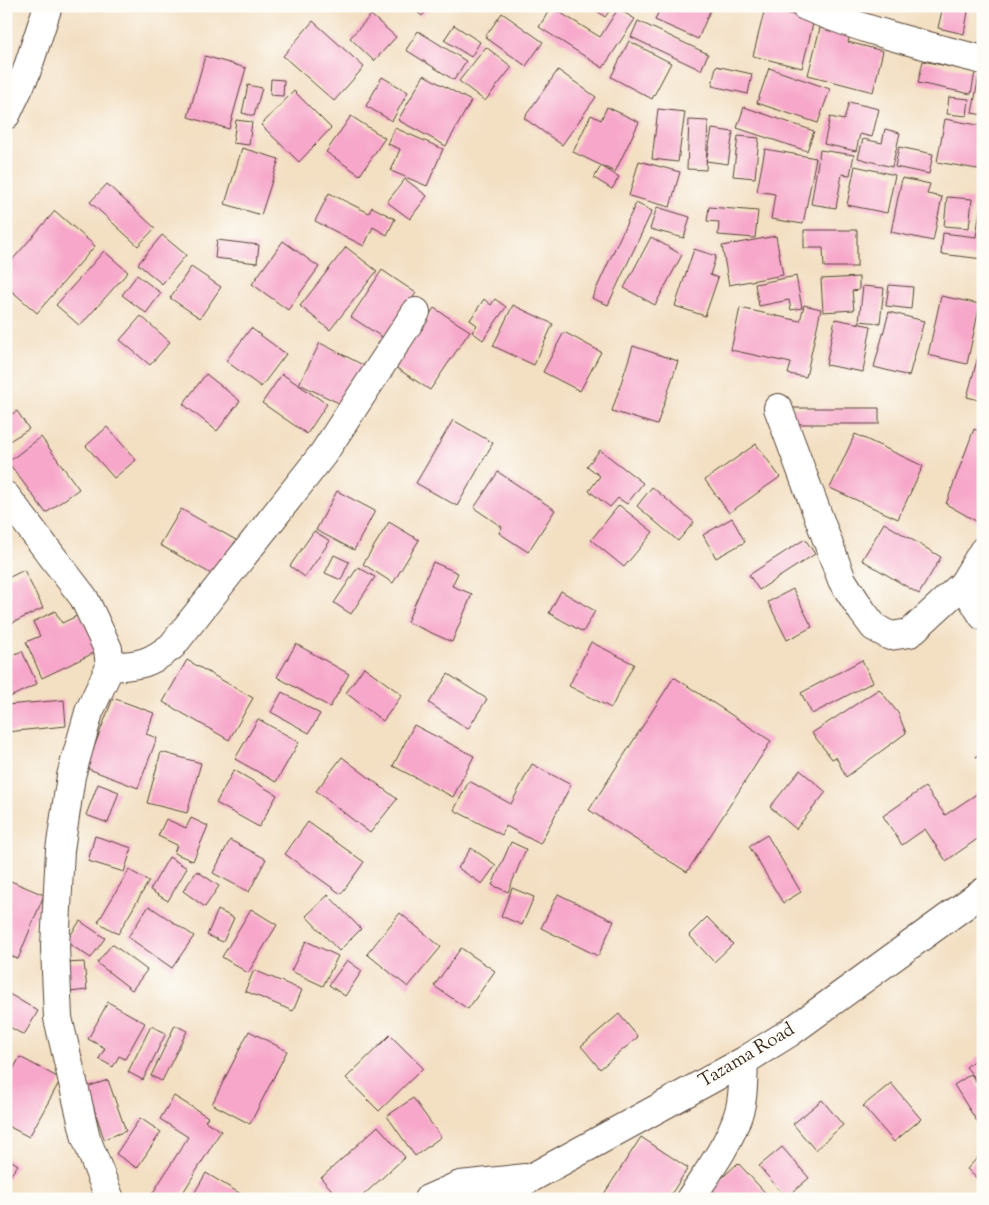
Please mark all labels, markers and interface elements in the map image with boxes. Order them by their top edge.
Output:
street label: Tazama Road [694,1017,800,1095]

